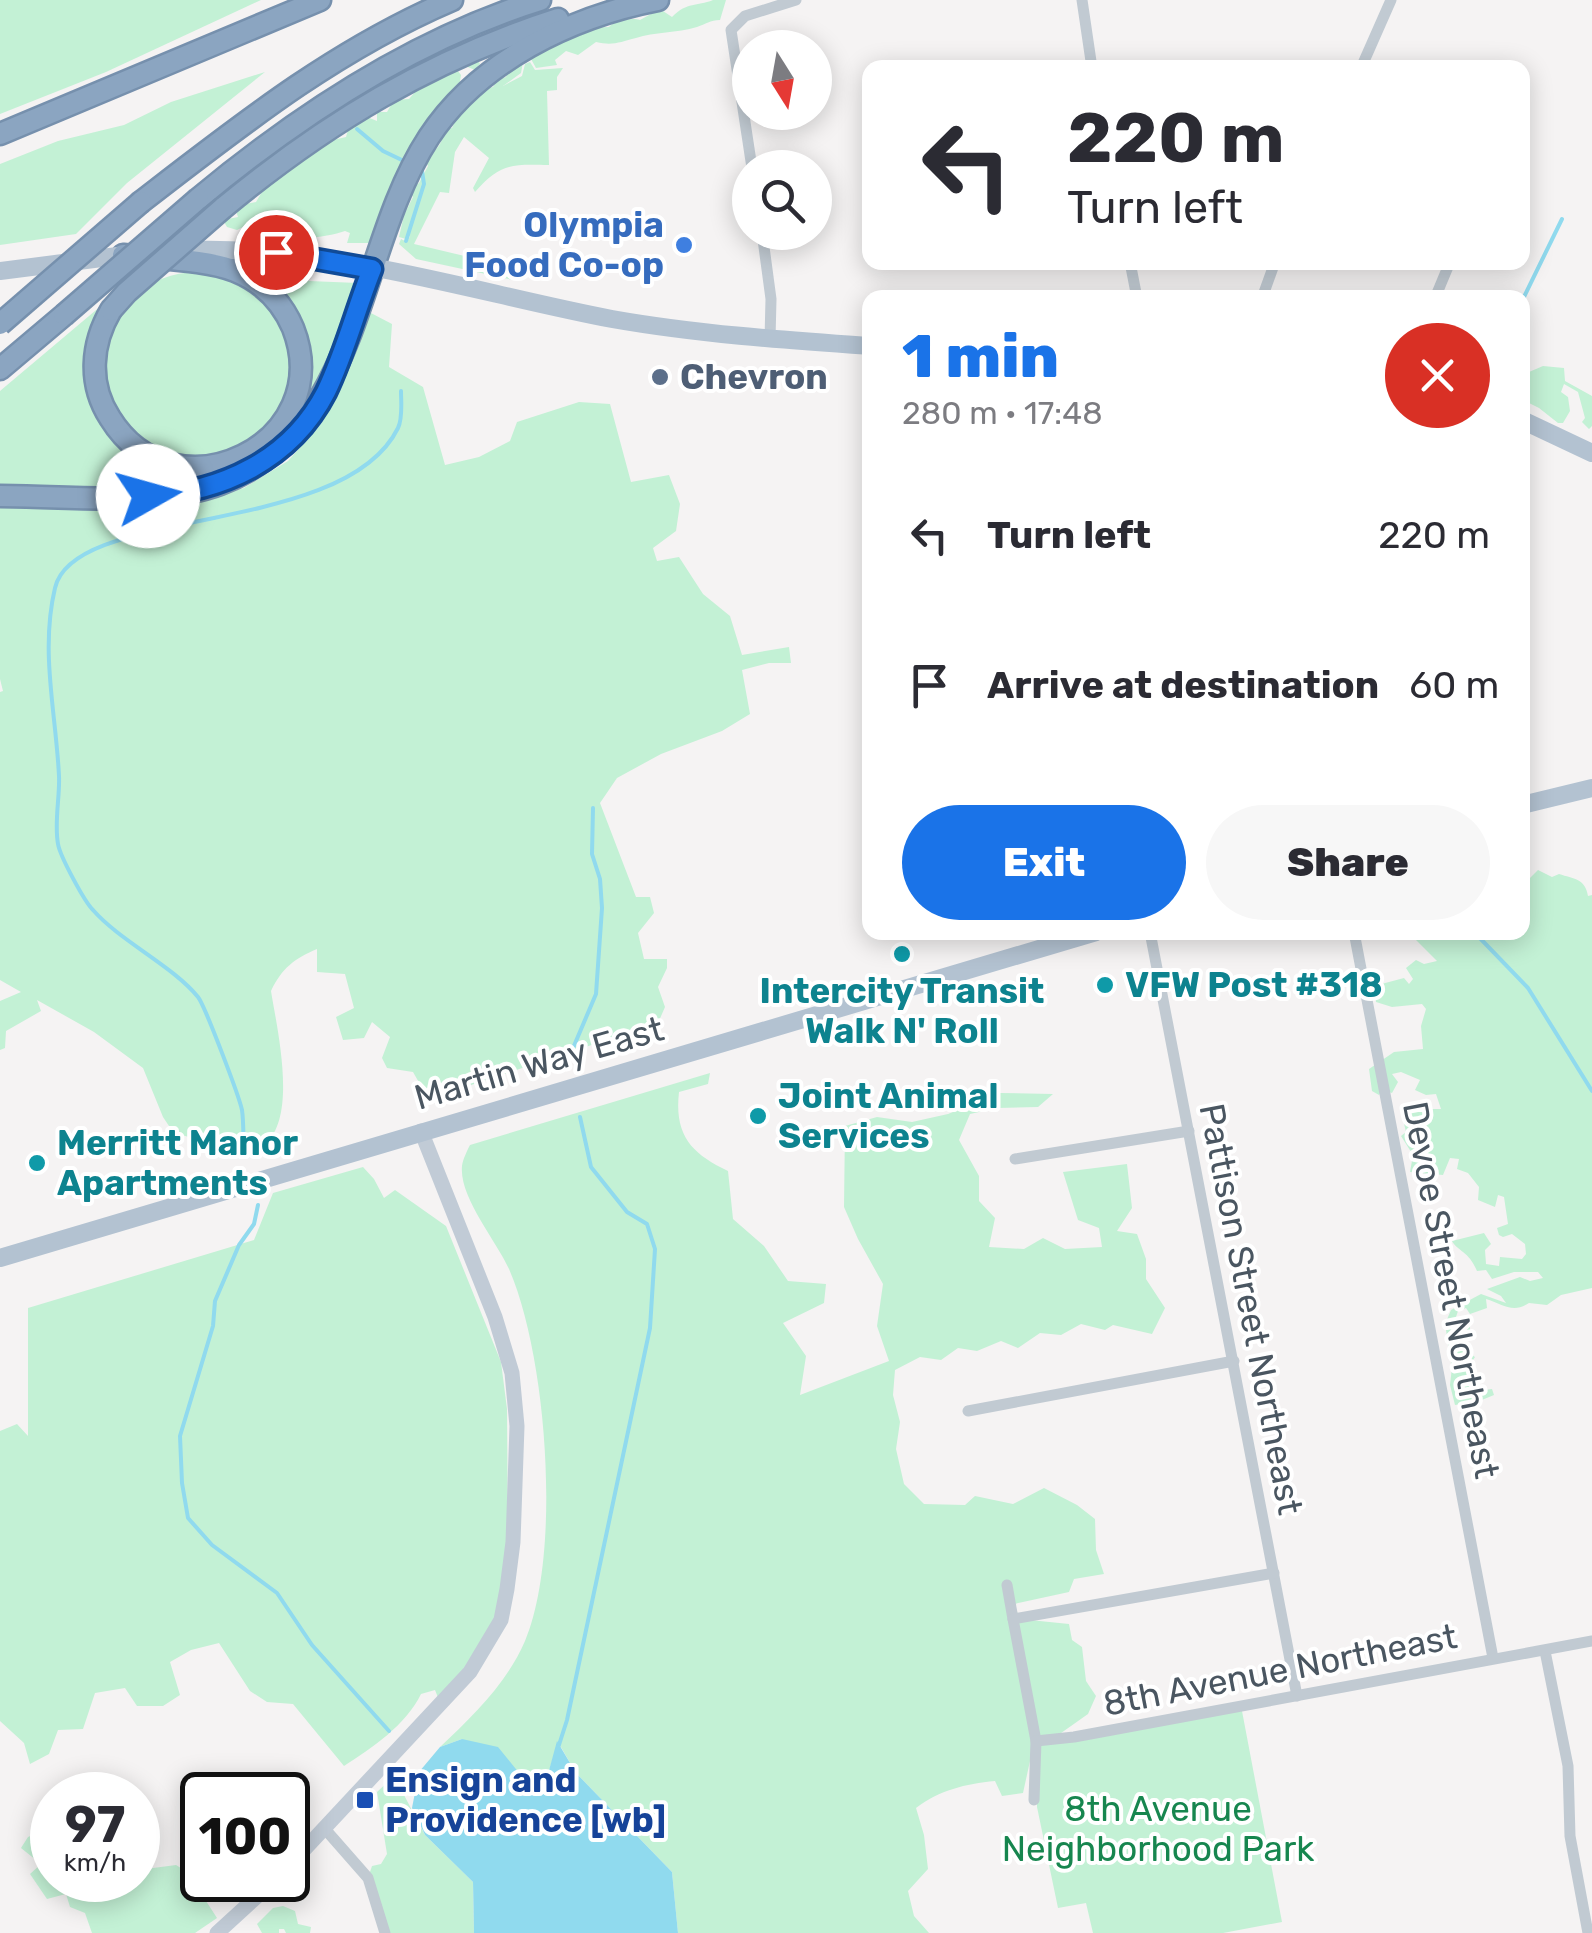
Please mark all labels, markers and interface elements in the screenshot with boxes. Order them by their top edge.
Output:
north arrow [732,30,832,130]
map controls [732,30,832,250]
text: 220 m [1067,97,1285,180]
icon: left [902,100,1032,230]
button: search [732,150,832,250]
text: Turn left [1067,181,1243,234]
place label: Olympia Food Co-op [464,204,664,286]
pin [234,210,319,295]
icon: arrive [249,225,304,280]
marker: Olympia Food Co-op [673,234,695,256]
text: 1 min [902,321,1059,392]
button: close [1385,323,1490,428]
place label: Chevron [680,356,828,398]
marker: Chevron [649,366,671,388]
text: 280 m · 17:48 [902,394,1103,432]
position arrow [96,444,200,548]
icon: left [902,508,957,563]
text: Turn left [987,512,1151,558]
text: 220 m [1378,512,1490,558]
icon: arrive [902,658,957,713]
text: Arrive at destination [987,662,1379,708]
text: 60 m [1409,662,1499,708]
button: Exit [902,805,1186,920]
button: Share [1206,805,1490,920]
marker: Intercity Transit Walk N' Roll [891,943,913,965]
place label: VFW Post #318 [1125,964,1383,1006]
place label: Intercity Transit Walk N' Roll [760,970,1044,1052]
marker: VFW Post #318 [1094,974,1116,996]
street label: Martin Way East [410,1007,668,1119]
place label: Joint Animal Services [778,1075,998,1157]
street label: Devoe Street Northeast [1394,1098,1508,1482]
street label: Pattison Street Northeast [1191,1100,1311,1518]
marker: Joint Animal Services [747,1105,769,1127]
place label: Merritt Manor Apartments [57,1122,298,1204]
marker: Merritt Manor Apartments [26,1152,48,1174]
street label: 8th Avenue Northeast [1100,1615,1460,1725]
place label: Ensign and Providence [wb] [385,1759,666,1841]
speed limit sign: 100 [180,1772,310,1902]
park label: 8th Avenue Neighborhood Park [1002,1788,1314,1870]
marker: Ensign and Providence [wb] [354,1789,376,1811]
text: 97 [65,1795,125,1855]
text: km/h [64,1848,126,1877]

